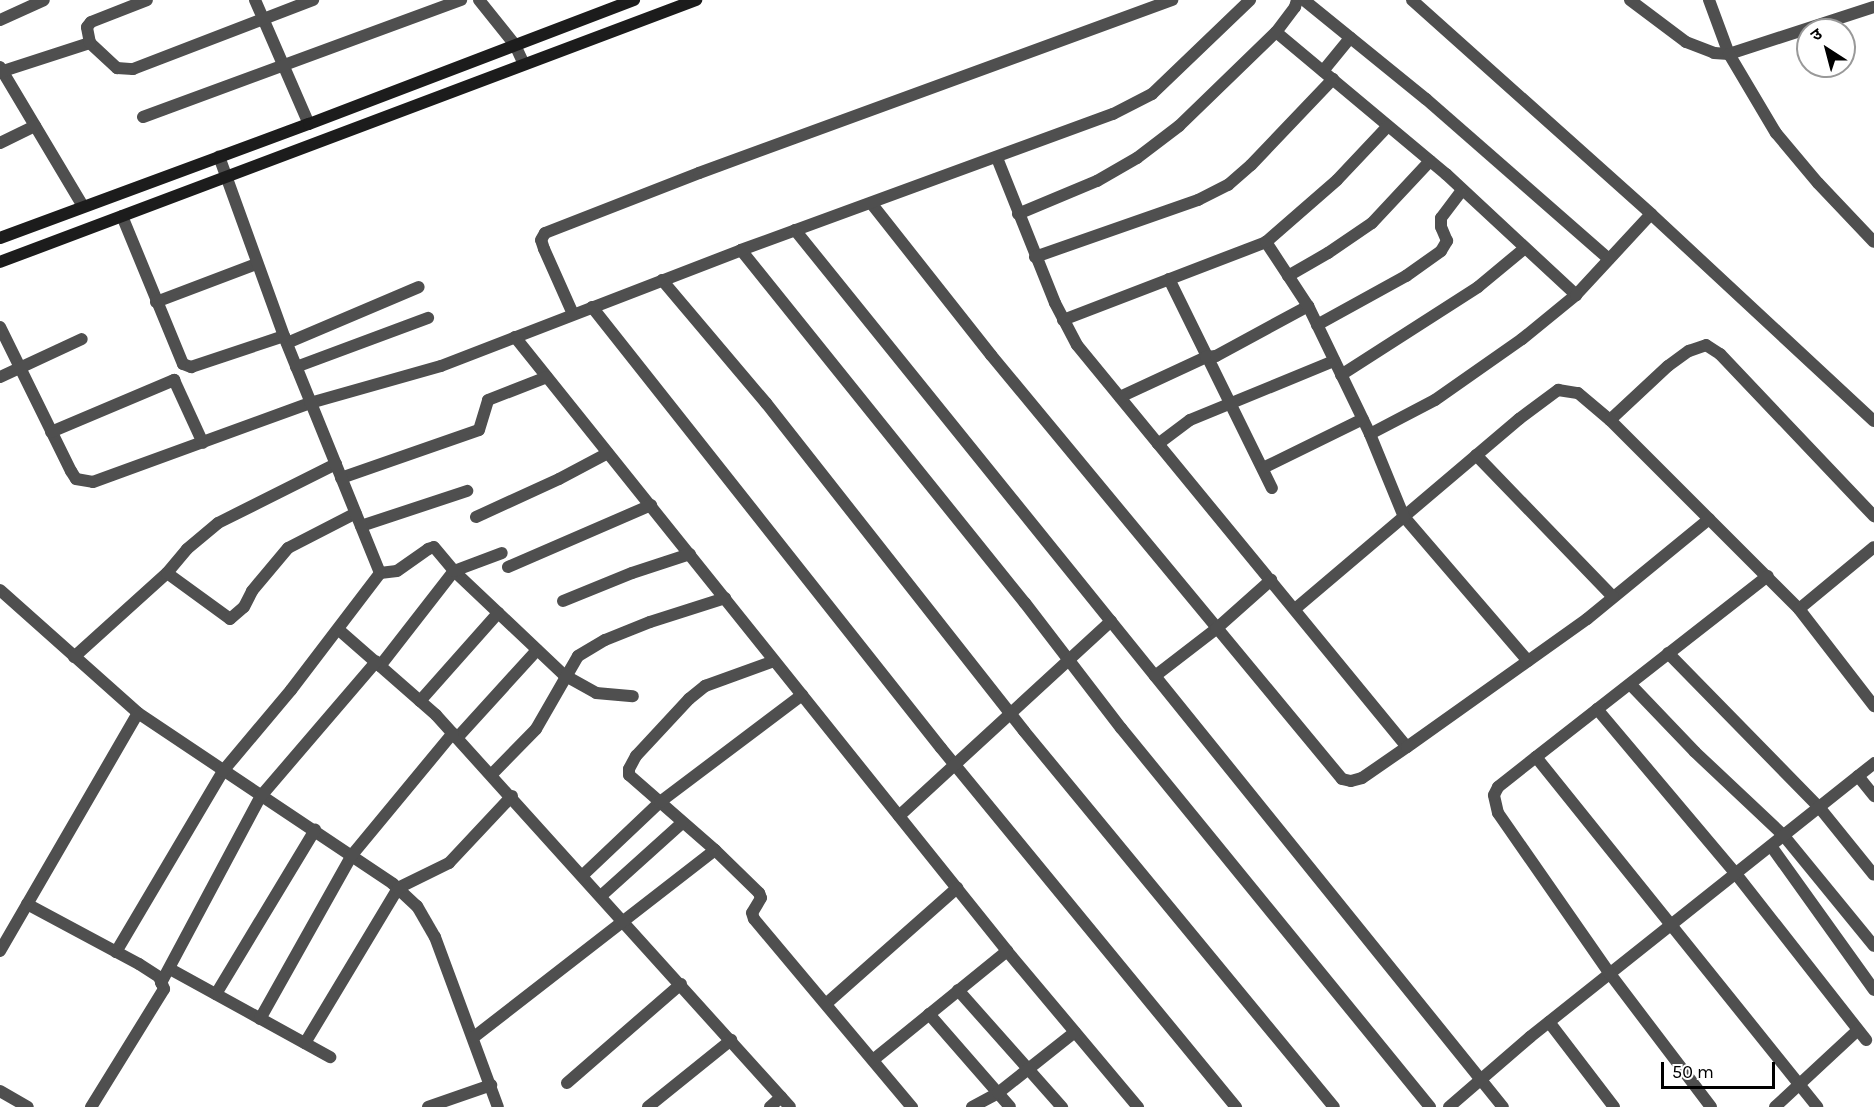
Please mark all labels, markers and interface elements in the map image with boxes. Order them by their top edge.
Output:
north arrow [1796,18,1856,78]
text: उ [1807,24,1826,45]
scale bar [1664,1050,1778,1088]
text: 50 m [1672,1061,1714,1083]

